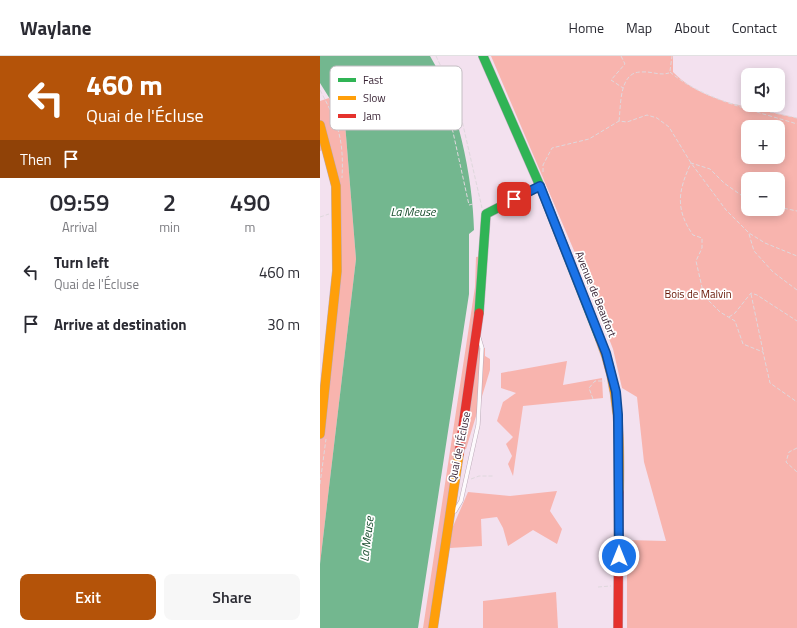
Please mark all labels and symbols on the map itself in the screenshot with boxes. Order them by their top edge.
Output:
legend [330,66,462,130]
text: Fast [363,72,383,88]
text: Slow [363,90,386,106]
text: Jam [363,108,381,124]
pin [497,182,531,216]
water label: La Meuse [390,202,437,221]
street label: Avenue de Beaufort [571,249,621,339]
park label: Bois de Malvin [664,286,732,302]
street label: Quai de l'Écluse [444,410,474,484]
water label: La Meuse [354,514,379,563]
position arrow [598,535,640,577]

